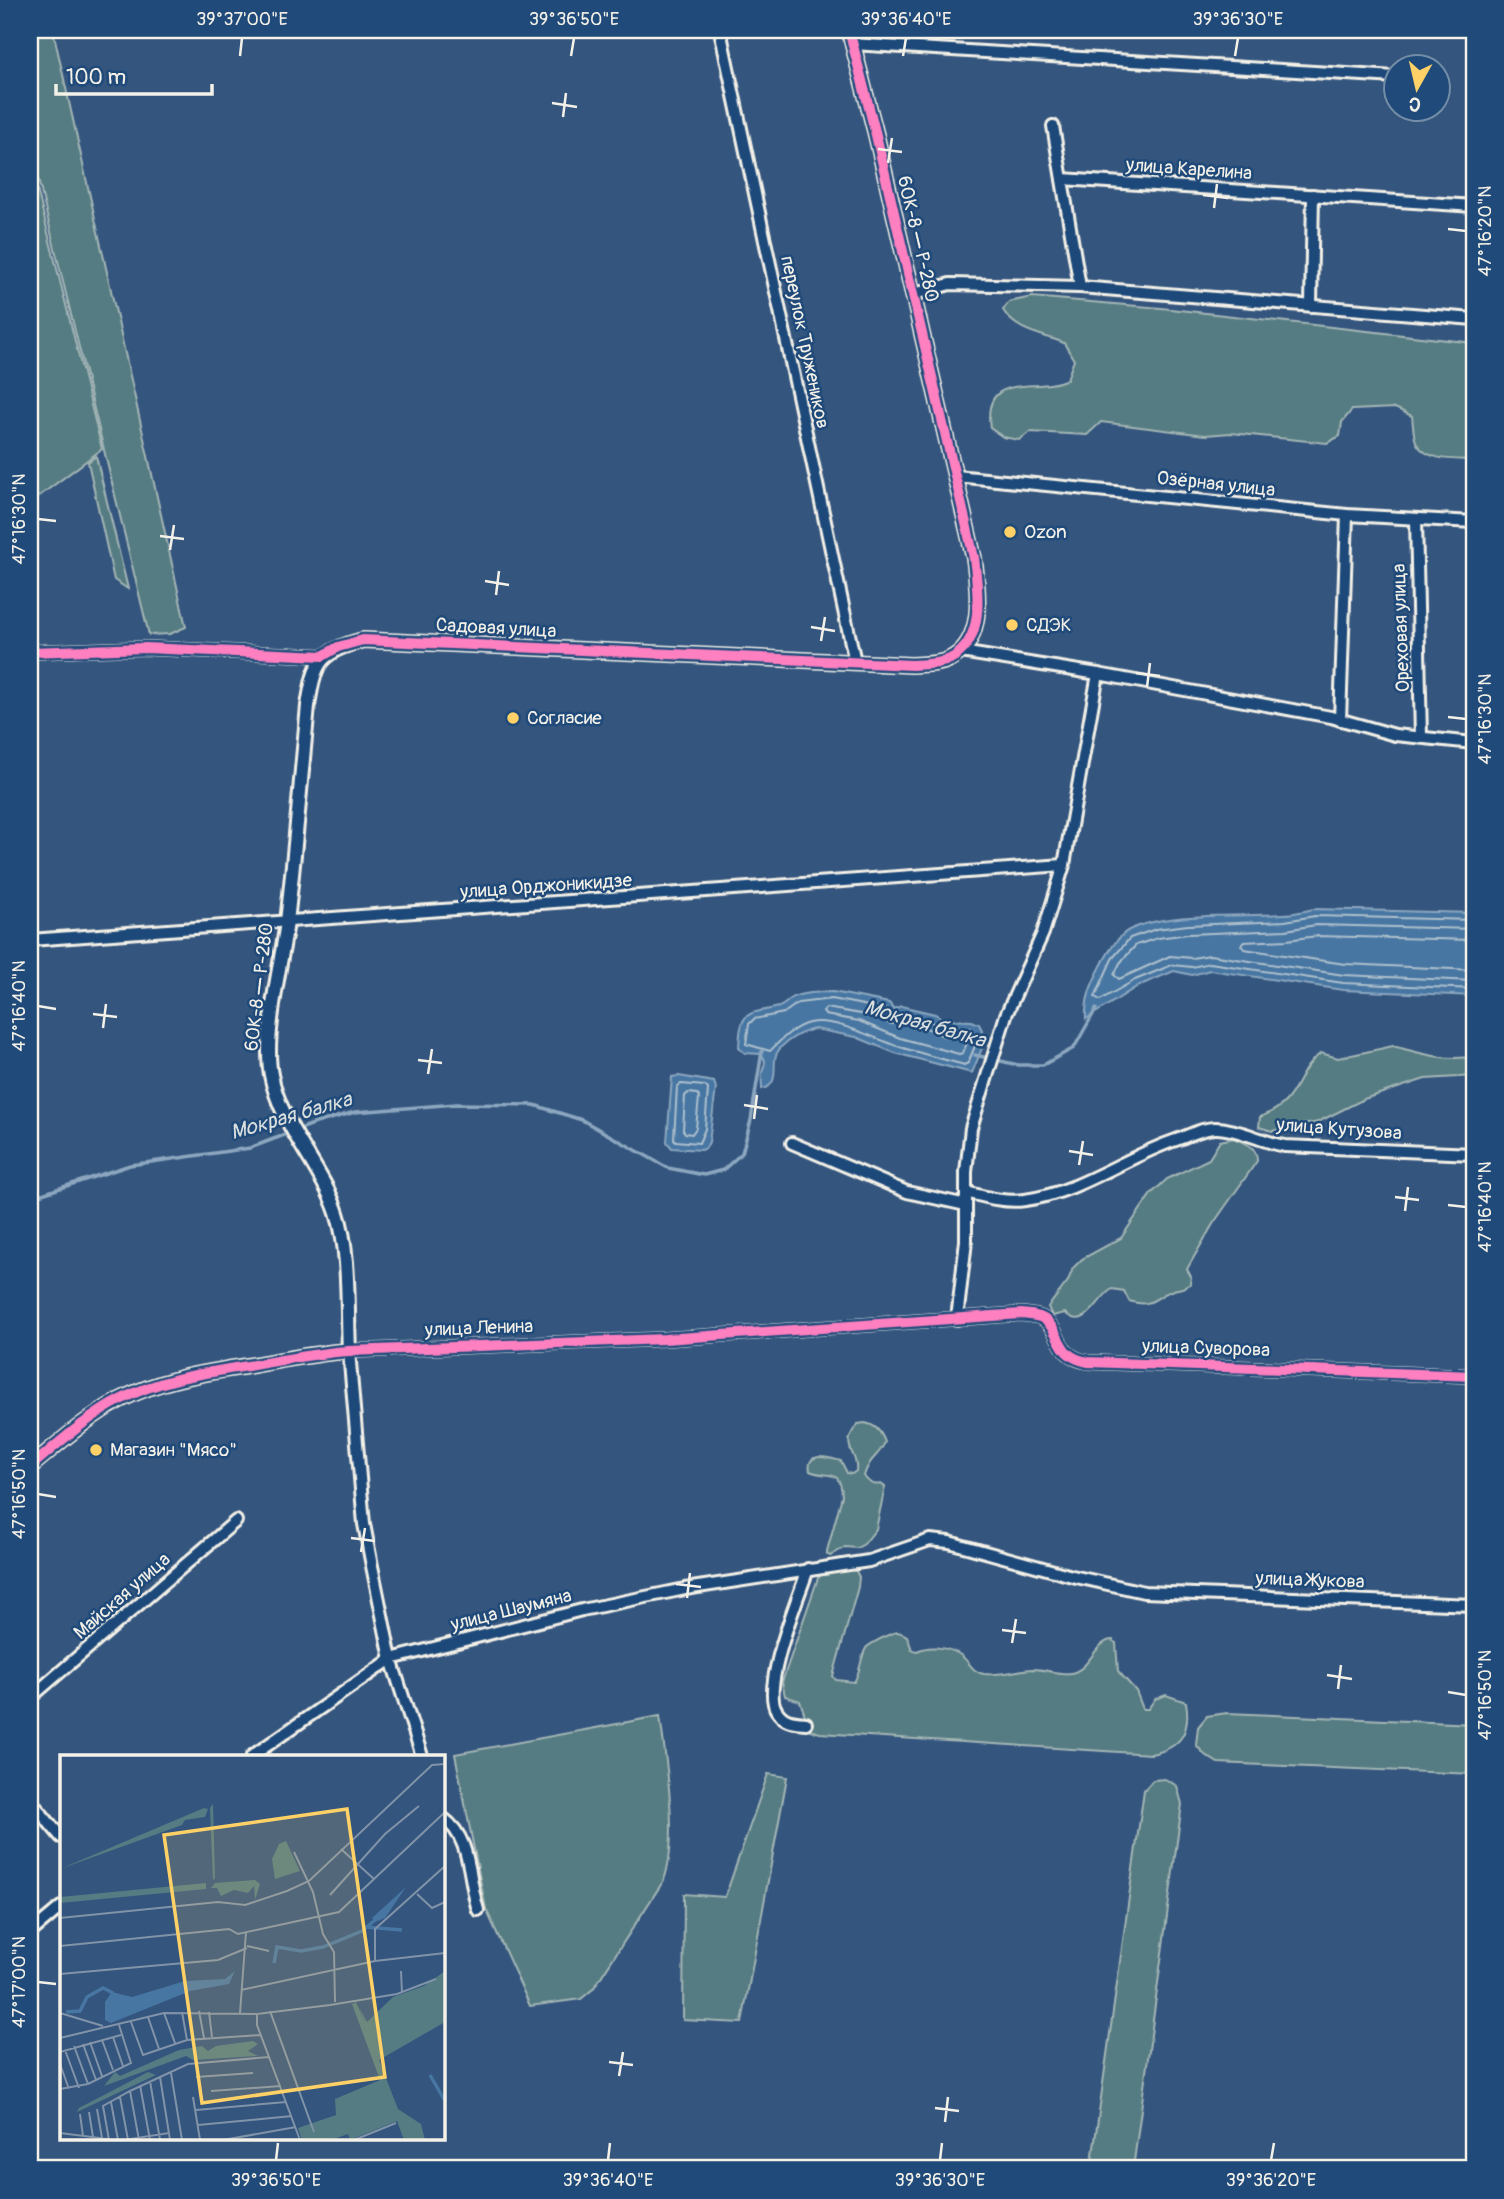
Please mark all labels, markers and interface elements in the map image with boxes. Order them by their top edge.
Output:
text: 39°37'00"E [196,8,288,31]
text: 39°36'50"E [529,8,619,31]
text: 39°36'40"E [861,8,951,31]
text: 39°36'30"E [1193,8,1283,31]
scale bar [56,52,212,96]
north arrow [1382,52,1452,122]
text: 100 m [66,64,126,91]
text: С [1407,91,1422,117]
street label: улица Карелина [1124,153,1253,185]
street label: 60К-8 — Р-280 [892,173,944,305]
text: 47°16'20"N [1474,186,1497,276]
street label: переулок Тружеников [775,253,835,431]
street label: Озёрная улица [1156,466,1277,502]
text: 47°16'30"N [8,474,31,564]
place label: Ozon [1024,520,1067,544]
marker: Ozon [1002,524,1018,540]
street label: Ореховая улица [1387,563,1415,693]
street label: Садовая улица [435,613,557,643]
place label: СДЭК [1026,613,1071,637]
marker: СДЭК [1004,617,1020,633]
text: 47°16'30"N [1474,674,1497,764]
place label: Согласие [527,706,602,730]
marker: Согласие [505,710,521,726]
street label: улица Орджоникидзе [458,868,633,904]
street label: 60К-8 — Р-280 [239,921,279,1053]
text: 47°16'40"N [8,960,31,1052]
water label: Мокрая балка [861,994,990,1055]
water label: Мокрая балка [227,1085,356,1146]
street label: улица Кутузова [1274,1113,1403,1145]
text: 47°16'40"N [1474,1161,1497,1253]
street label: улица Ленина [423,1314,534,1342]
street label: улица Суворова [1141,1334,1271,1362]
place label: Магазин "Мясо" [110,1438,237,1462]
marker: Магазин "Мясо" [88,1442,104,1458]
text: 47°16'50"N [8,1449,31,1539]
street label: Майская улица [69,1547,175,1645]
street label: улица Жукова [1254,1566,1365,1594]
street label: улица Шаумяна [447,1583,574,1637]
text: 47°16'50"N [1474,1650,1497,1740]
inset map [60,1755,444,2140]
text: 47°17'00"N [8,1936,31,2028]
text: 39°36'50"E [231,2169,321,2192]
text: 39°36'40"E [563,2169,653,2192]
text: 39°36'30"E [895,2169,985,2192]
text: 39°36'20"E [1226,2169,1316,2192]

